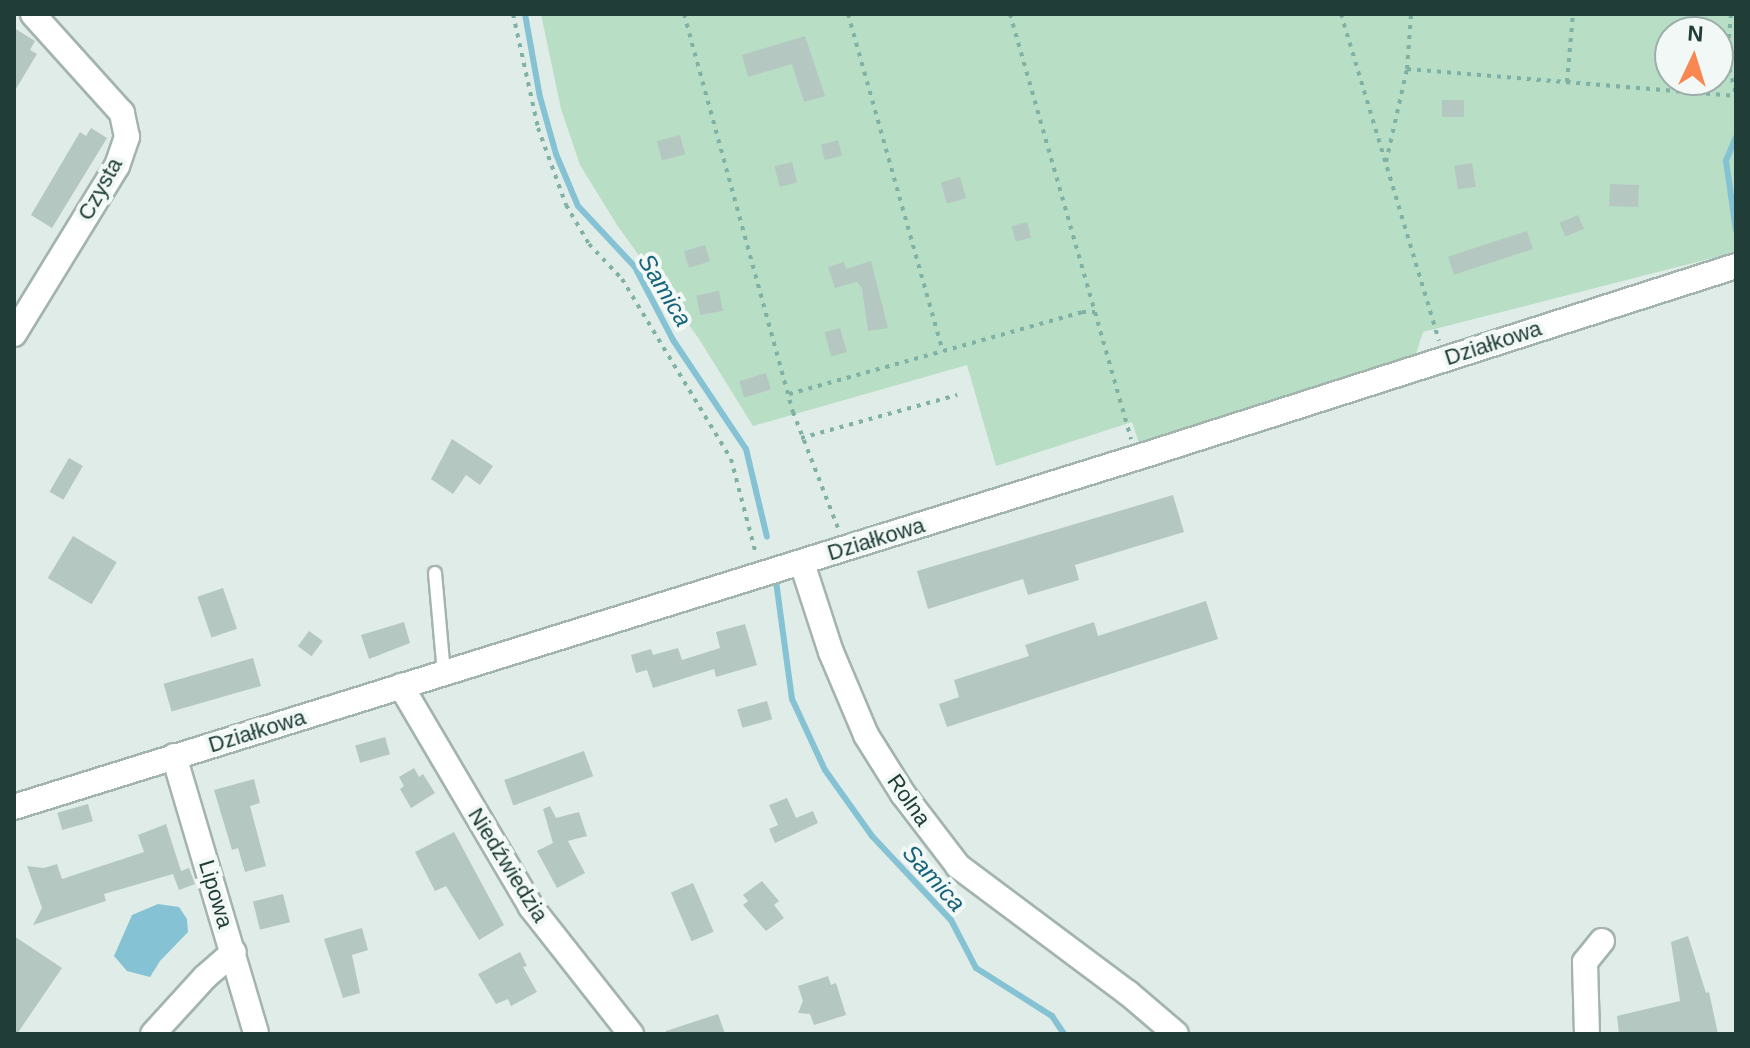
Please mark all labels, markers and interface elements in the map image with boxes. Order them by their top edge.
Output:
north arrow [1654,16,1734,96]
text: N [1687,21,1704,47]
street label: Czysta [72,153,128,225]
water label: Samica [632,248,698,332]
street label: Działkowa [1441,315,1545,371]
street label: Działkowa [824,512,928,566]
street label: Działkowa [205,704,309,758]
street label: Rolna [882,769,936,831]
street label: Niedźwiedzia [462,803,554,927]
water label: Samica [897,839,971,917]
street label: Lipowa [193,857,239,931]

